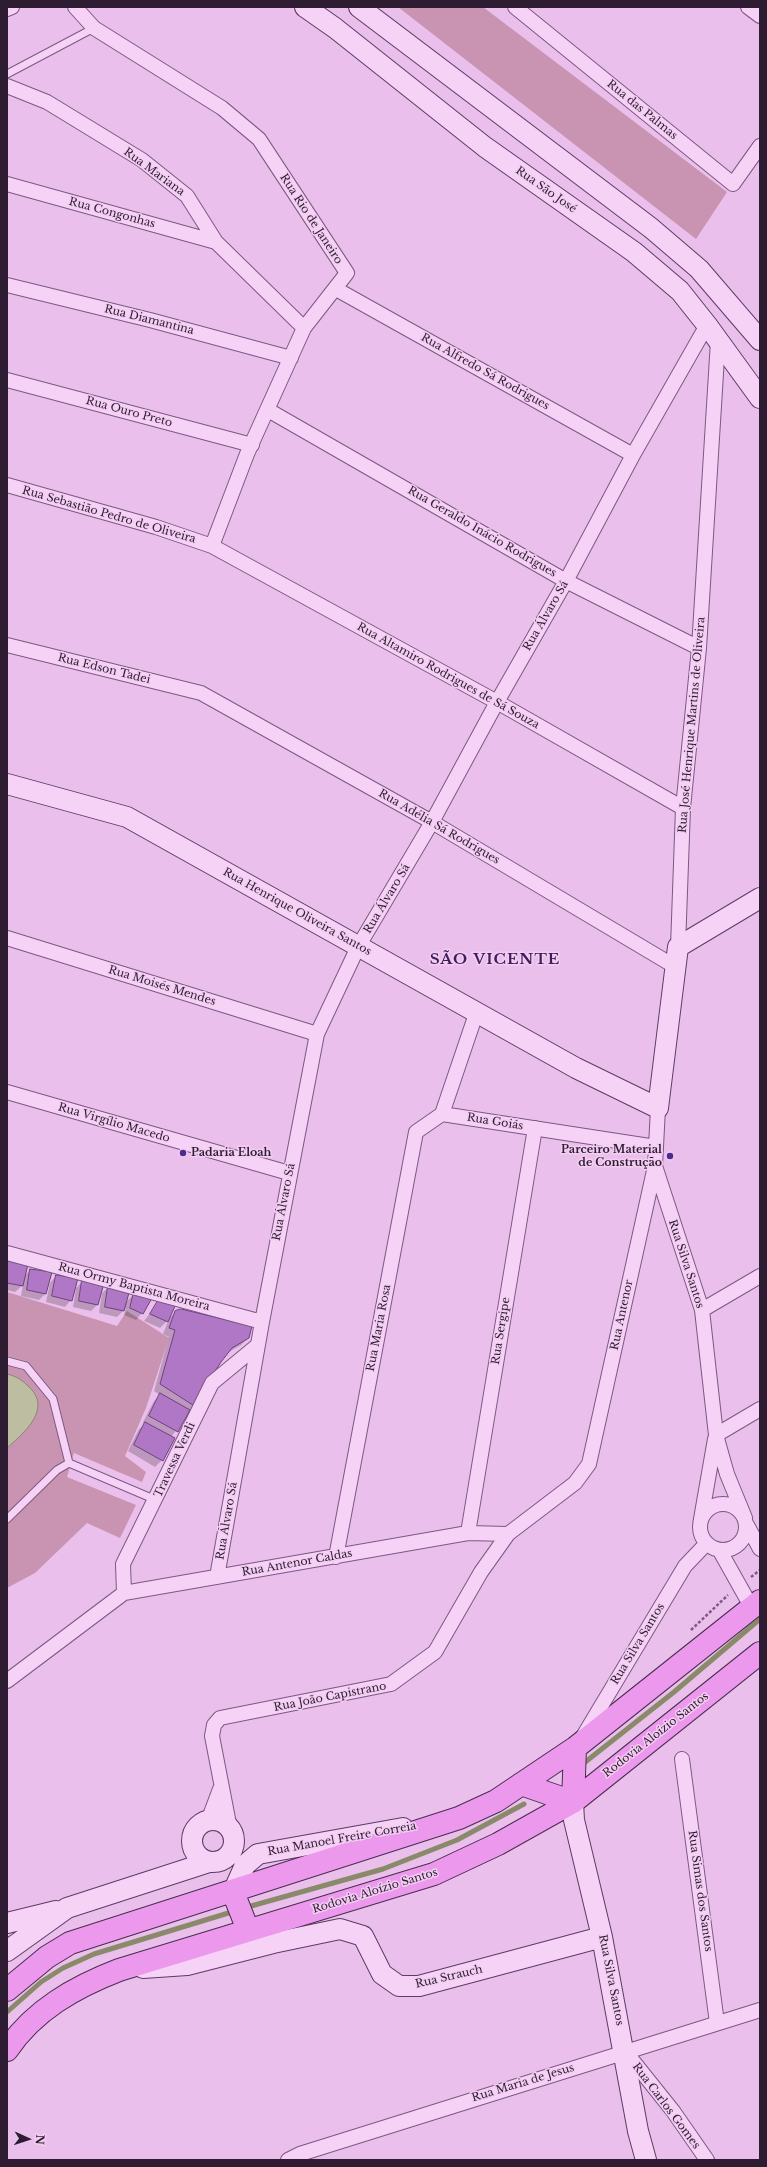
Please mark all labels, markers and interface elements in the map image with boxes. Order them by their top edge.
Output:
street label: Rua das Palmas [604,78,680,142]
street label: Rua Mariana [121,145,187,199]
street label: Rua São José [513,164,579,216]
street label: Rua Rio de Janeiro [277,171,345,267]
street label: Rua Congonhas [67,195,157,231]
street label: Rua Diamantina [103,302,195,338]
street label: Rua Alfredo Sá Rodrigues [418,331,552,413]
street label: Rua Ouro Preto [84,394,174,430]
street label: Rua Sebastião Pedro de Oliveira [21,484,197,546]
street label: Rua Geraldo Inácio Rodrigues [405,484,559,580]
street label: Rua Álvaro Sá [521,579,571,653]
street label: Rua José Henrique Martins de Oliveira [676,616,708,834]
street label: Rua Altamiro Rodrigues de Sá Souza [355,620,541,732]
street label: Rua Edson Tadei [56,651,152,687]
street label: Rua Adélia Sá Rodrigues [376,787,502,867]
street label: Rua Álvaro Sá [361,862,413,936]
street label: Rua Henrique Oliveira Santos [220,866,374,958]
district label: SÃO VICENTE [430,951,560,969]
street label: Rua Moisés Mendes [107,963,217,1009]
street label: Rua Virgílio Macedo [57,1101,171,1145]
street label: Rua Goiás [466,1111,524,1133]
place label: Parceiro Material de Construção [561,1143,662,1169]
place label: Padaria Eloah [191,1146,271,1160]
marker: Padaria Eloah [178,1148,188,1158]
marker: Parceiro Material de Construção [665,1151,675,1161]
street label: Rua Álvaro Sá [270,1162,298,1242]
street label: Rua Silva Santos [665,1218,707,1310]
street label: Rua Ormy Baptista Moreira [57,1260,211,1314]
street label: Rua Antenor [608,1278,636,1352]
street label: Rua Maria Rosa [364,1283,394,1373]
street label: Rua Sergipe [489,1296,513,1366]
street label: Travessa Verdi [152,1420,198,1500]
street label: Rua Álvaro Sá [214,1481,240,1561]
street label: Rua Antenor Caldas [241,1547,353,1579]
street label: Rua Silva Santos [608,1601,668,1687]
street label: Rua João Capistrano [273,1680,387,1714]
street label: Rodovia Aloízio Santos [601,1690,711,1780]
street label: Rua Manoel Freire Correia [267,1819,417,1859]
street label: Rua Simas dos Santos [685,1830,715,1952]
street label: Rodovia Aloízio Santos [311,1866,439,1916]
street label: Rua Silva Santos [596,1933,626,2027]
street label: Rua Strauch [414,1963,484,1991]
street label: Rua Carlos Gomes [629,2060,703,2152]
street label: Rua Maria de Jesus [470,2061,576,2105]
north arrow [8,2119,48,2159]
text: N [33,2134,47,2145]

